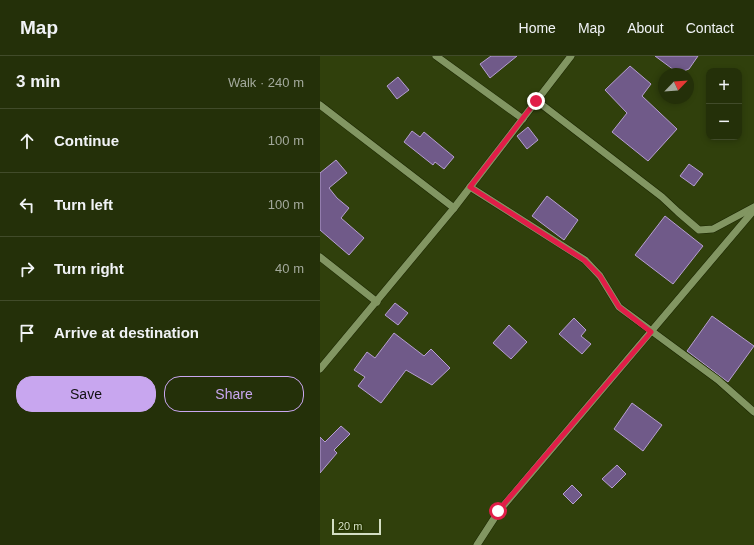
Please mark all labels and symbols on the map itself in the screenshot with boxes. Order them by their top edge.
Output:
north arrow [658,68,694,104]
route end [527,92,545,110]
route start [489,502,507,520]
scale bar [332,517,381,536]

